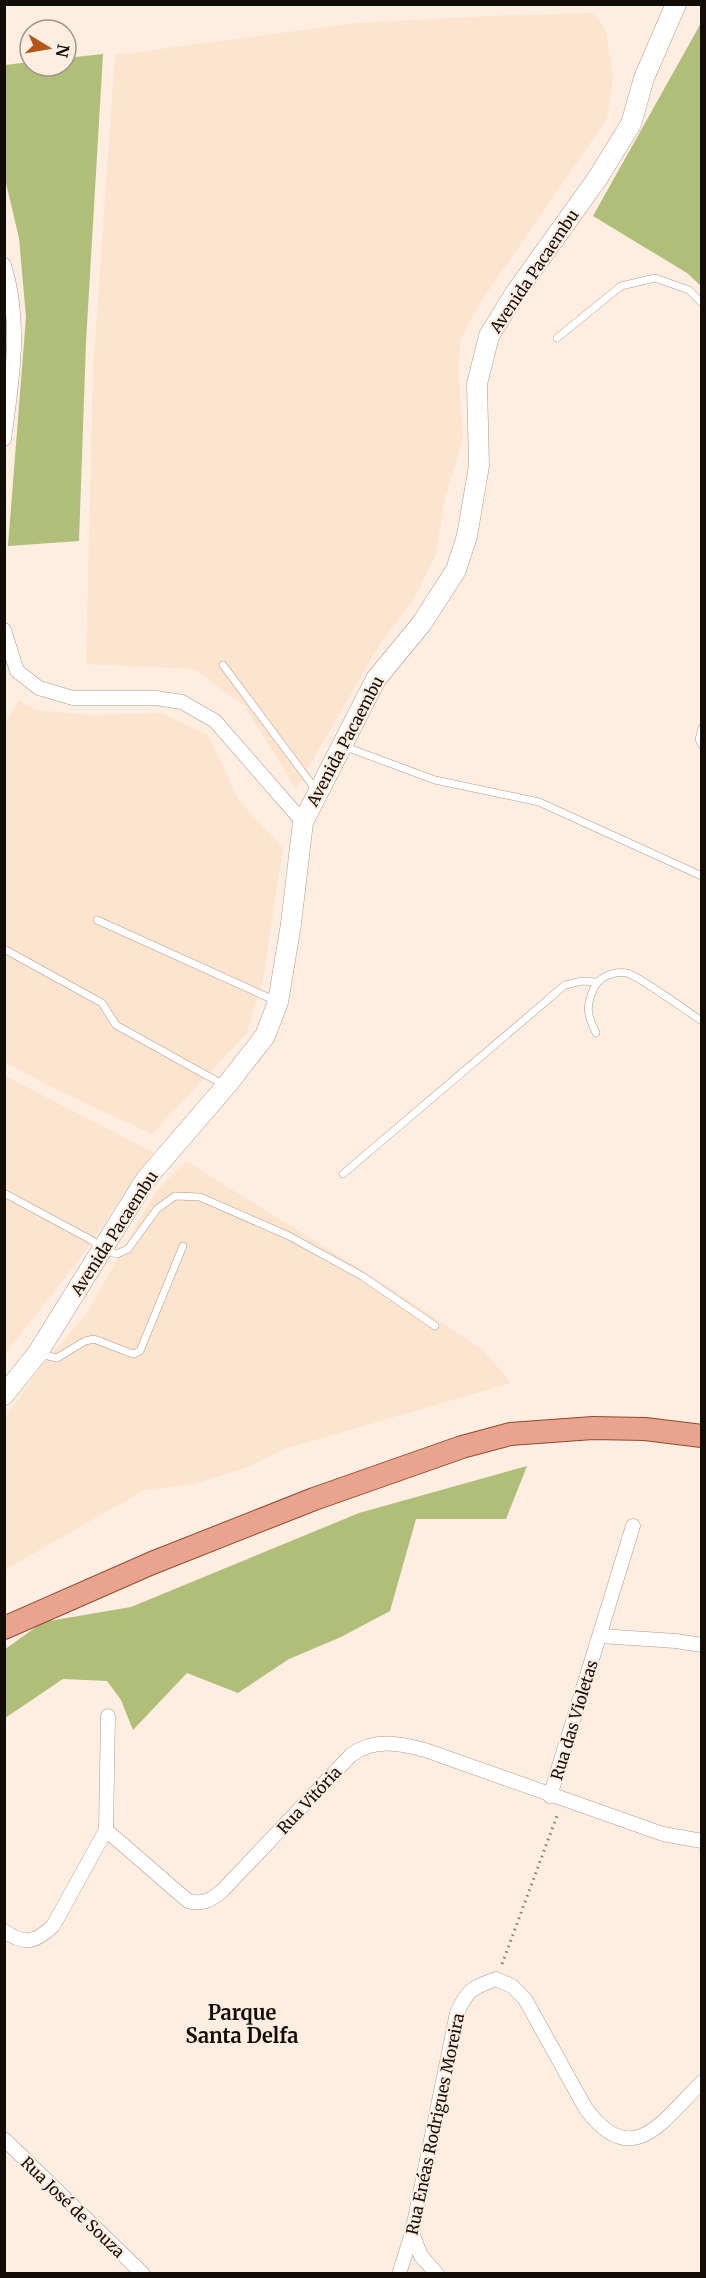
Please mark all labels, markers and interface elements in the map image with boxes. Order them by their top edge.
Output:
north arrow [18,18,78,78]
text: N [52,43,74,59]
street label: Avenida Pacaembu [485,205,583,337]
street label: Avenida Pacaembu [302,672,388,810]
street label: Avenida Pacaembu [66,1167,162,1300]
street label: Rua das Violetas [546,1657,602,1782]
street label: Rua Vitória [273,1762,346,1838]
district label: Parque Santa Delfa [186,2000,298,2048]
street label: Rua Enéas Rodrigues Moreira [402,2011,468,2237]
street label: Rua José de Souza [17,2152,129,2262]

